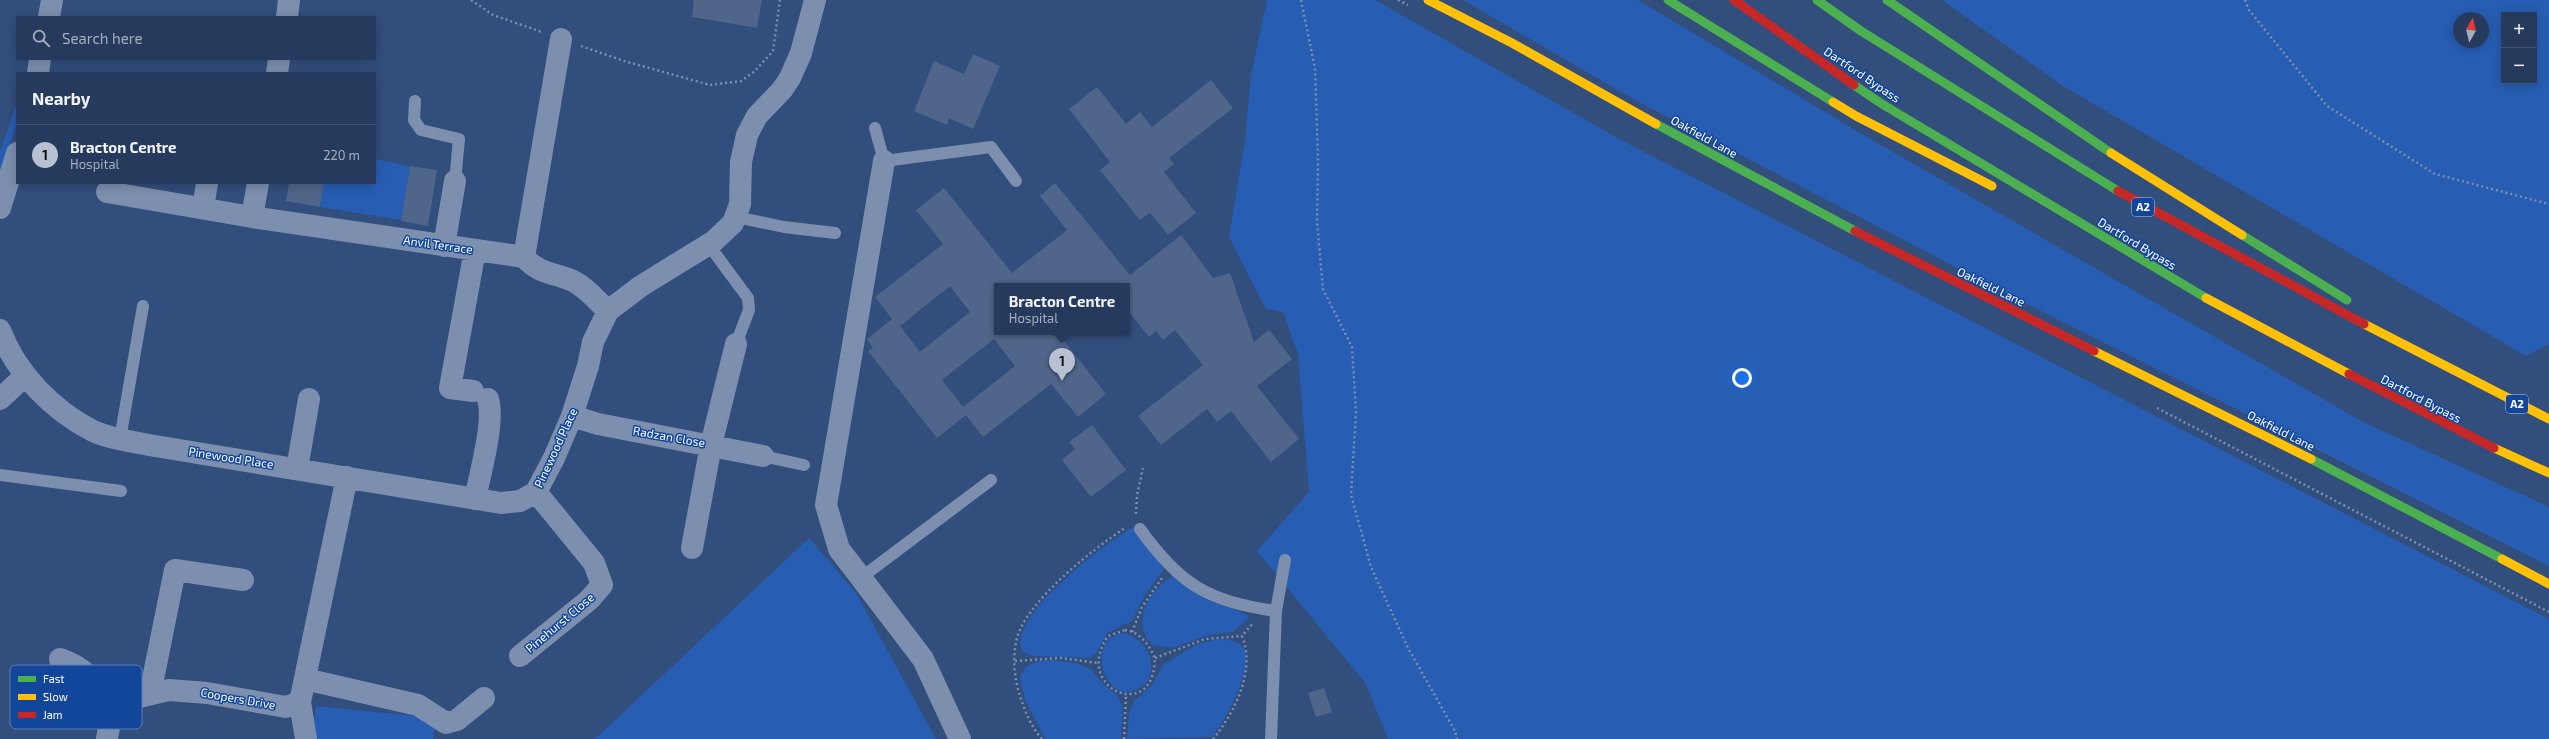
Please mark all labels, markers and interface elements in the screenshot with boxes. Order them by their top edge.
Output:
north arrow [2453,12,2489,48]
map controls [2501,12,2537,84]
button: + [2501,12,2537,48]
search box [16,16,376,60]
icon: search [30,27,52,49]
text: Search here [62,29,143,47]
street label: Dartford Bypass [1822,43,1903,105]
button: − [2501,48,2537,84]
text: Nearby [32,88,90,108]
street label: Oakfield Lane [1669,112,1740,160]
text: Bracton Centre [70,138,177,156]
text: 1 [42,147,48,163]
text: 220 m [323,147,360,163]
text: Hospital [70,156,119,172]
road number: A2 [2132,198,2154,216]
street label: Dartford Bypass [2096,214,2179,272]
street label: Anvil Terrace [403,232,474,256]
street label: Oakfield Lane [1955,264,2028,309]
popup [994,283,1130,335]
text: Bracton Centre [1009,292,1115,310]
text: Hospital [1009,310,1058,326]
pin: 1 [1049,348,1075,381]
your location [1732,368,1752,388]
street label: Dartford Bypass [2379,371,2464,425]
road number: A2 [2506,395,2528,413]
street label: Pinewood Place [531,406,580,489]
street label: Oakfield Lane [2245,407,2317,453]
street label: Radzan Close [632,423,706,449]
street label: Pinewood Place [188,443,275,471]
street label: Pinehurst Close [522,589,596,655]
legend [10,665,142,729]
text: Fast [43,672,65,685]
street label: Coopers Drive [200,685,277,712]
text: Slow [43,690,68,703]
text: Jam [43,708,62,721]

